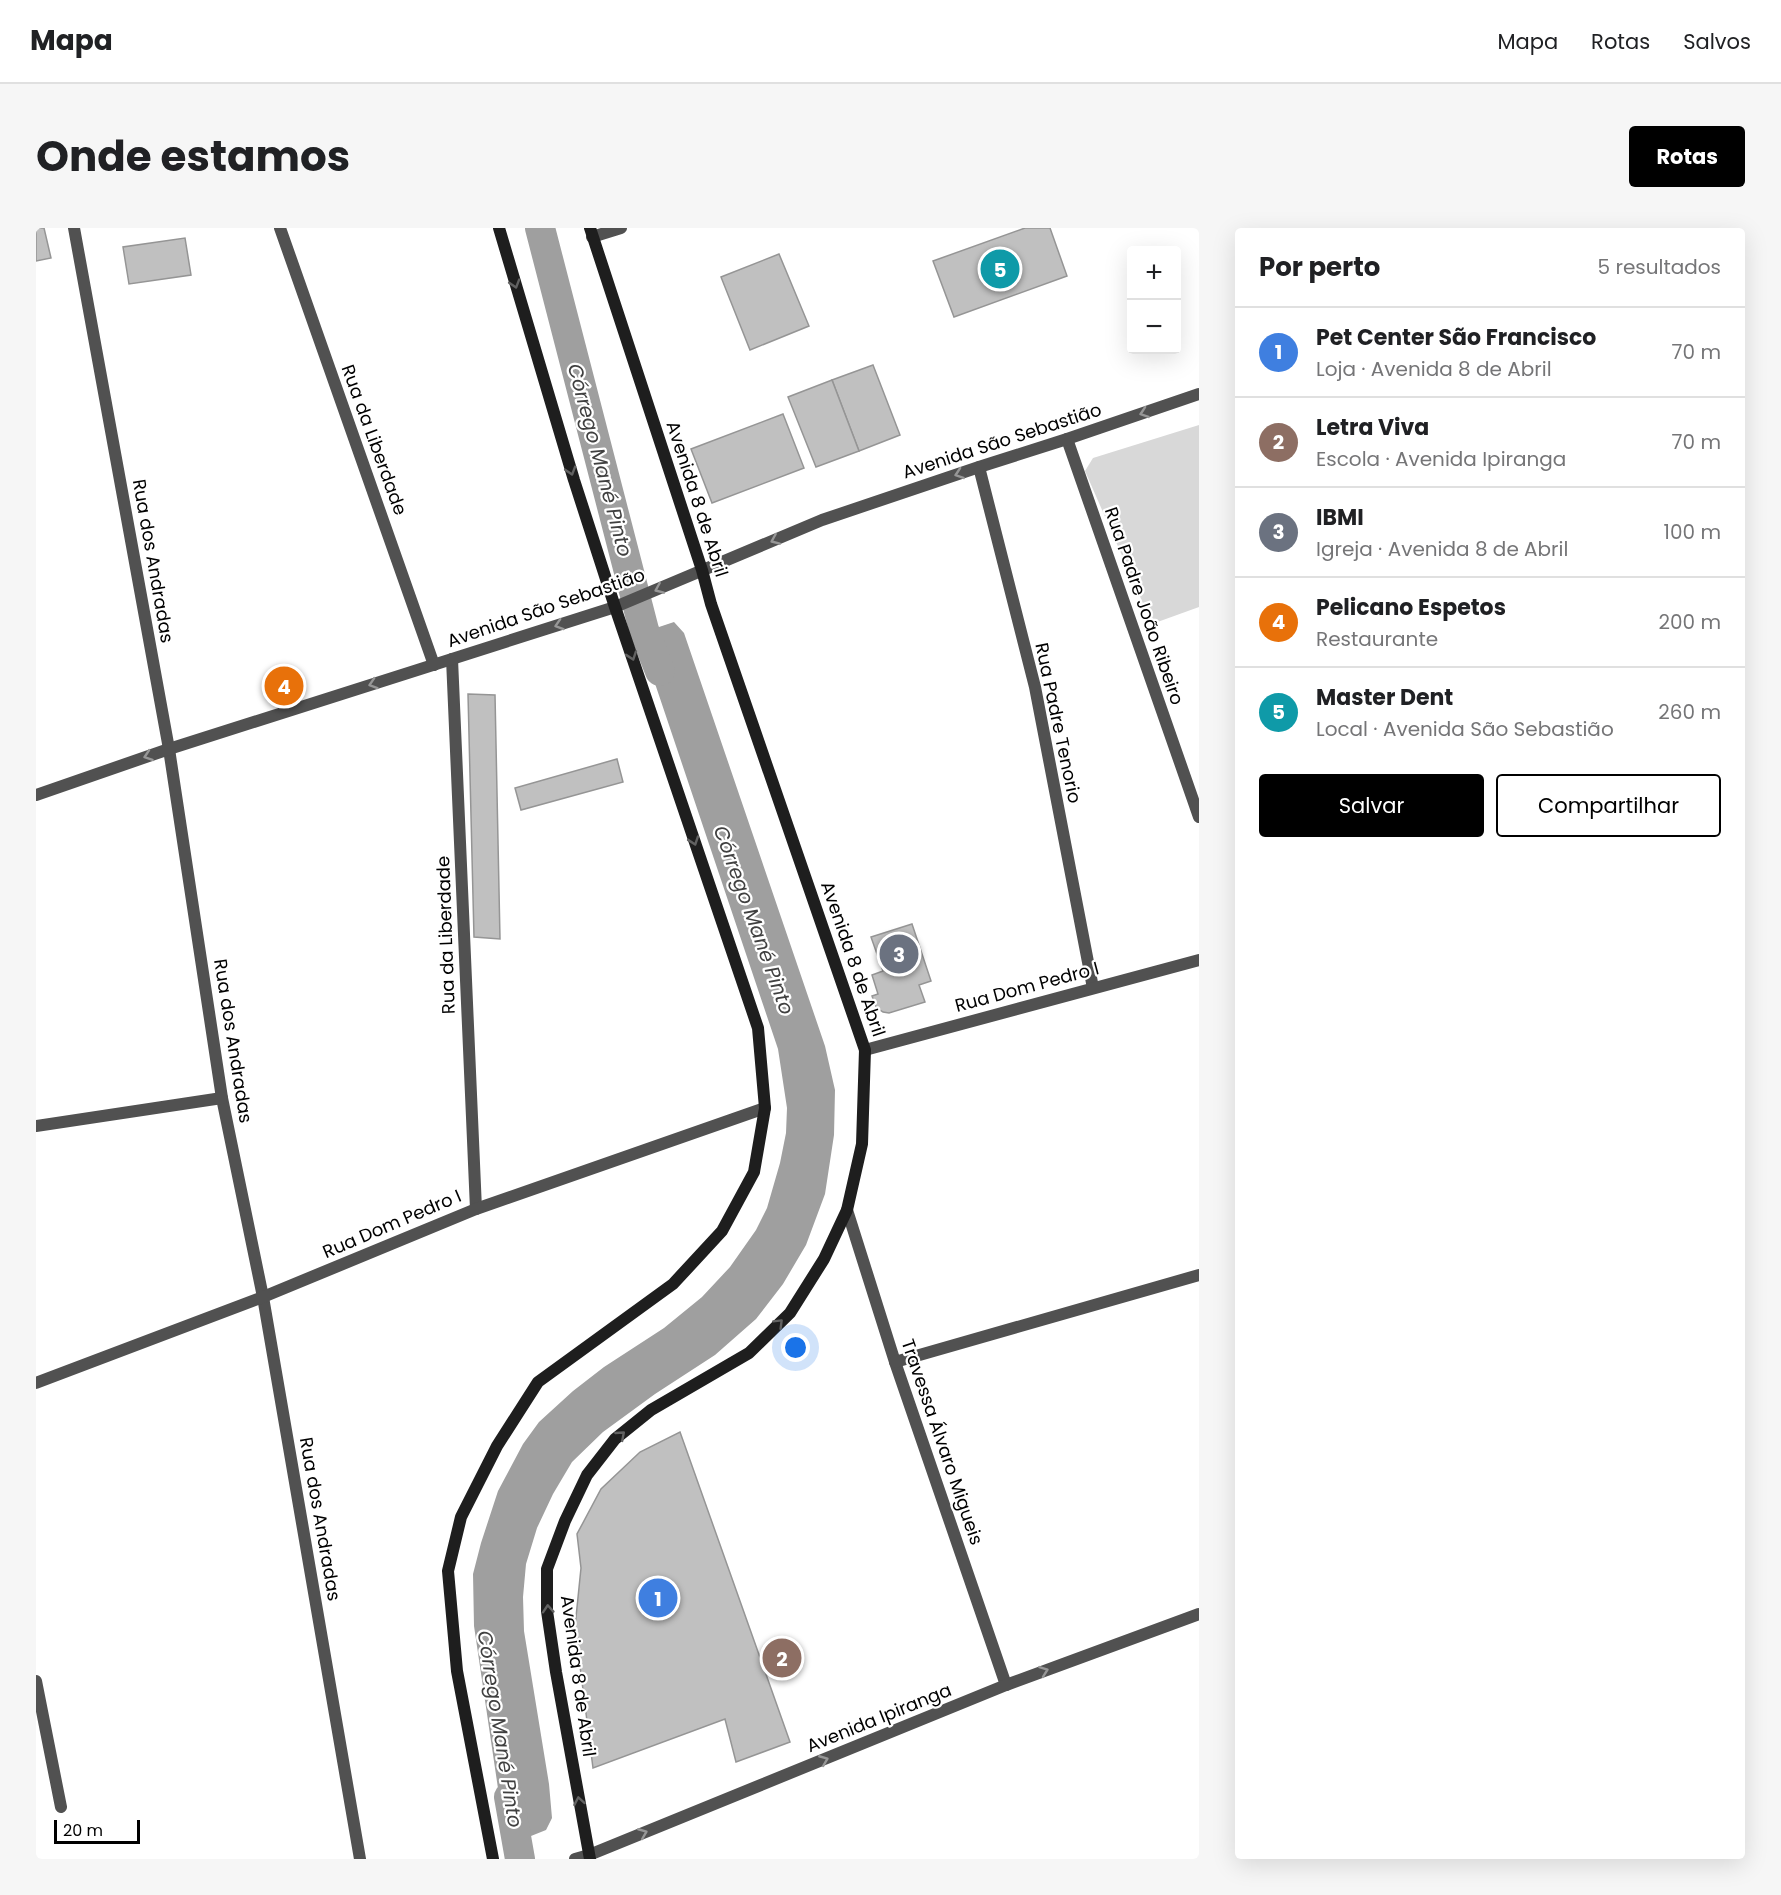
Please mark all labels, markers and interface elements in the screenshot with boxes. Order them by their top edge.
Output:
text: Mapa [30,21,113,60]
text: Mapa [1497,27,1558,56]
text: Rotas [1591,27,1650,56]
text: Salvos [1683,27,1751,56]
button: Rotas [1629,126,1745,187]
text: Onde estamos [36,127,350,186]
pin: 5 [980,246,1020,291]
map controls [1127,246,1181,354]
button: + [1127,246,1181,300]
text: Por perto [1259,249,1380,285]
text: 5 resultados [1598,253,1721,281]
one-way arrow [508,278,520,289]
button: − [1127,300,1181,354]
text: Pet Center São Francisco [1316,322,1596,353]
text: 1 [1275,338,1282,366]
text: 70 m [1672,338,1721,366]
text: Loja · Avenida 8 de Abril [1316,355,1552,383]
water label: Córrego Mané Pinto [561,360,639,560]
street label: Rua da Liberdade [336,361,413,519]
street label: Avenida São Sebastião [899,397,1104,484]
one-way arrow [1139,405,1150,418]
text: Letra Viva [1316,412,1429,443]
street label: Avenida 8 de Abril [660,418,734,580]
text: 2 [1273,428,1284,456]
text: 70 m [1672,428,1721,456]
text: Escola · Avenida Ipiranga [1316,445,1566,473]
one-way arrow [564,465,576,476]
one-way arrow [954,466,964,479]
street label: Rua dos Andradas [127,477,180,645]
text: IBMI [1316,502,1364,533]
street label: Rua Padre João Ribeiro [1099,504,1190,708]
text: 3 [1272,518,1285,546]
text: 100 m [1664,518,1721,546]
one-way arrow [770,533,781,545]
text: Igreja · Avenida 8 de Abril [1316,535,1568,563]
street label: Avenida São Sebastião [444,562,648,653]
one-way arrow [654,582,665,594]
text: Pelicano Espetos [1316,592,1506,623]
text: 4 [1272,608,1285,636]
text: 200 m [1658,608,1721,636]
one-way arrow [554,618,565,630]
text: Restaurante [1316,625,1438,653]
street label: Rua Padre Tenorio [1029,640,1088,805]
one-way arrow [624,650,637,661]
pin: 4 [264,664,304,708]
one-way arrow [368,677,379,689]
text: Master Dent [1316,682,1453,713]
text: 5 [1272,698,1285,726]
text: 260 m [1658,698,1721,726]
text: Local · Avenida São Sebastião [1316,715,1614,743]
one-way arrow [143,749,154,762]
button: Salvar [1259,774,1484,837]
button: Compartilhar [1496,774,1721,837]
water label: Córrego Mané Pinto [707,822,801,1018]
one-way arrow [687,835,700,846]
street label: Rua da Liberdade [430,855,461,1015]
street label: Avenida 8 de Abril [815,878,892,1040]
pin: 3 [880,932,918,976]
street label: Rua Dom Pedro I [952,955,1102,1018]
street label: Rua dos Andradas [208,957,259,1125]
street label: Rua Dom Pedro I [319,1183,465,1264]
one-way arrow [772,1319,783,1330]
your location [781,1333,810,1362]
street label: Travessa Álvaro Migueis [895,1336,989,1548]
one-way arrow [614,1431,625,1442]
street label: Rua dos Andradas [294,1435,347,1603]
pin: 1 [638,1576,678,1620]
street label: Avenida 8 de Abril [555,1594,602,1758]
one-way arrow [542,1605,555,1614]
water label: Córrego Mané Pinto [471,1628,529,1830]
pin: 2 [762,1636,802,1680]
one-way arrow [1037,1666,1048,1678]
street label: Avenida Ipiranga [803,1677,955,1758]
one-way arrow [818,1755,829,1767]
one-way arrow [574,1797,586,1806]
scale bar [54,1817,140,1844]
text: 20 m [63,1819,103,1842]
one-way arrow [637,1828,648,1840]

